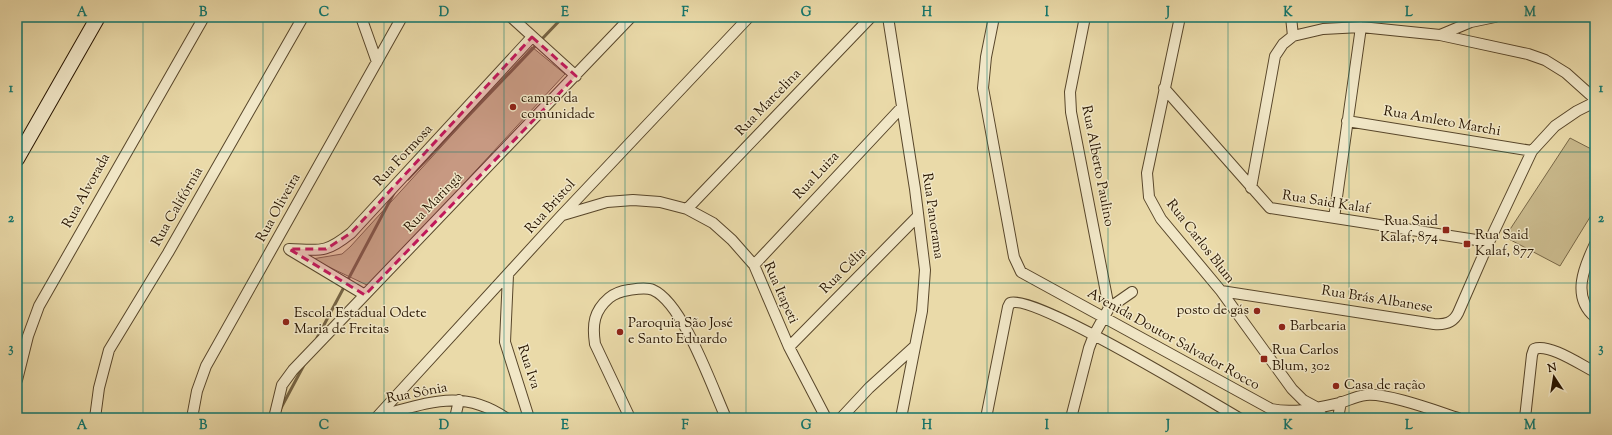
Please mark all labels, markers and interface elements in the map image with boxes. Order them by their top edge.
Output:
text: A [77,4,88,22]
text: B [199,4,208,22]
text: C [319,4,329,22]
text: D [439,4,449,22]
text: E [561,4,569,22]
text: F [681,4,689,22]
text: G [801,4,812,22]
text: H [922,4,933,22]
text: I [1045,4,1050,22]
text: J [1165,4,1170,22]
text: K [1283,4,1293,22]
text: L [1405,4,1413,22]
text: M [1524,4,1536,22]
street label: Rua Marcelina [732,64,807,141]
text: 1 [9,80,14,98]
text: 1 [1599,80,1604,98]
place label: campo da comunidade [521,89,595,125]
marker: campo da comunidade [508,102,518,112]
street label: Rua Amleto Marchi [1382,102,1502,142]
street label: Rua Alberto Paulino [1075,104,1119,229]
street label: Rua Formosa [370,120,439,192]
street label: Rua Luiza [789,147,845,205]
street label: Rua Alvorada [58,150,116,232]
street label: Rua Califórnia [147,163,209,250]
street label: Rua Maringá [400,168,468,238]
street label: Rua Oliveira [252,169,306,246]
street label: Rua Panorama [916,172,948,261]
street label: Rua Bristol [521,175,581,239]
street label: Rua Said Kalaf [1281,186,1372,220]
street label: Rua Carlos Blum [1161,196,1239,289]
text: 2 [8,210,15,228]
text: 2 [1598,210,1605,228]
place label: Rua Said Kalaf, 874 [1380,212,1438,248]
marker: Rua Said Kalaf, 874 [1441,225,1451,235]
place label: Rua Said Kalaf, 877 [1475,226,1534,262]
marker: Rua Said Kalaf, 877 [1462,239,1472,249]
street label: Rua Célia [816,243,872,299]
street label: Rua Itapeti [757,259,803,327]
street label: Rua Brás Albanese [1320,281,1434,319]
street label: Avenida Doutor Salvador Rocco [1083,284,1263,396]
place label: posto de gás [1177,301,1249,321]
place label: Escola Estadual Odete Maria de Freitas [294,304,427,340]
marker: posto de gás [1252,306,1262,316]
place label: Paroquia São José e Santo Eduardo [628,314,733,350]
marker: Escola Estadual Odete Maria de Freitas [281,317,291,327]
place label: Barbearia [1290,317,1347,337]
marker: Barbearia [1277,322,1287,332]
marker: Paroquia São José e Santo Eduardo [615,327,625,337]
text: 3 [8,340,14,358]
text: 3 [1598,340,1604,358]
place label: Rua Carlos Blum, 302 [1272,341,1339,377]
street label: Rua Iva [511,342,545,392]
marker: Rua Carlos Blum, 302 [1259,354,1269,364]
north arrow [1534,357,1574,397]
text: N [1545,359,1558,377]
place label: Casa de ração [1344,376,1426,396]
street label: Rua Sônia [385,378,450,410]
marker: Casa de ração [1331,381,1341,391]
text: A [77,417,88,435]
text: B [199,417,208,435]
text: C [319,417,329,435]
text: D [439,417,449,435]
text: E [561,417,569,435]
text: F [681,417,689,435]
text: G [801,417,812,435]
text: H [922,417,933,435]
text: I [1045,417,1050,435]
text: J [1165,417,1170,435]
text: K [1283,417,1293,435]
text: L [1405,417,1413,435]
text: M [1524,417,1536,435]

